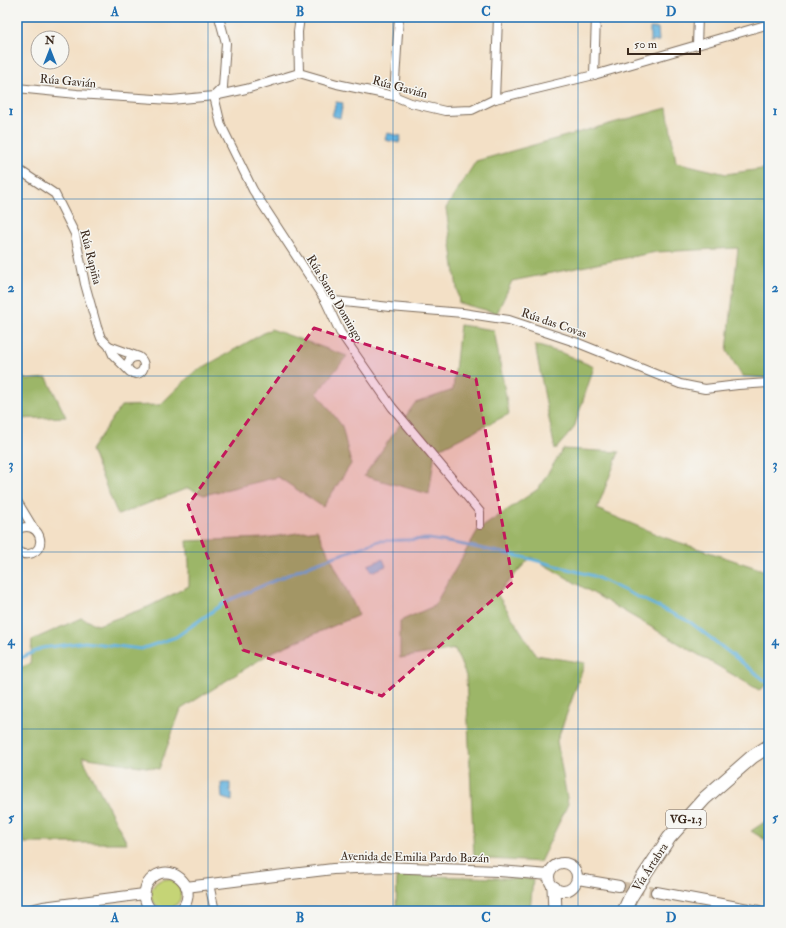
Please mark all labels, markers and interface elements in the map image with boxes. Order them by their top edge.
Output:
text: A [110,4,120,20]
text: B [296,4,304,20]
text: C [481,4,491,20]
text: D [666,4,677,20]
north arrow [30,30,70,70]
scale bar [628,30,700,56]
text: N [44,34,56,47]
text: 50 m [634,37,658,52]
street label: Rúa Gavián [39,72,97,91]
street label: Rúa Gavián [371,73,429,102]
text: 1 [9,103,14,119]
text: 1 [773,103,778,119]
street label: Rúa Rapiña [76,228,105,287]
street label: Rúa Santo Domingo [303,252,366,344]
text: 2 [8,280,15,296]
text: 2 [772,280,779,296]
street label: Rúa das Covas [519,305,589,342]
text: 3 [9,457,14,473]
text: 3 [773,457,778,473]
text: 4 [6,633,15,649]
text: 4 [770,633,779,649]
text: 5 [8,810,14,826]
road number: VG-1.3 [666,810,706,828]
text: 5 [772,810,778,826]
street label: Vía Ártabra [629,840,672,894]
street label: Avenida de Emilia Pardo Bazán [340,849,489,866]
text: A [110,910,120,926]
text: B [296,910,304,926]
text: C [481,910,491,926]
text: D [666,910,677,926]

